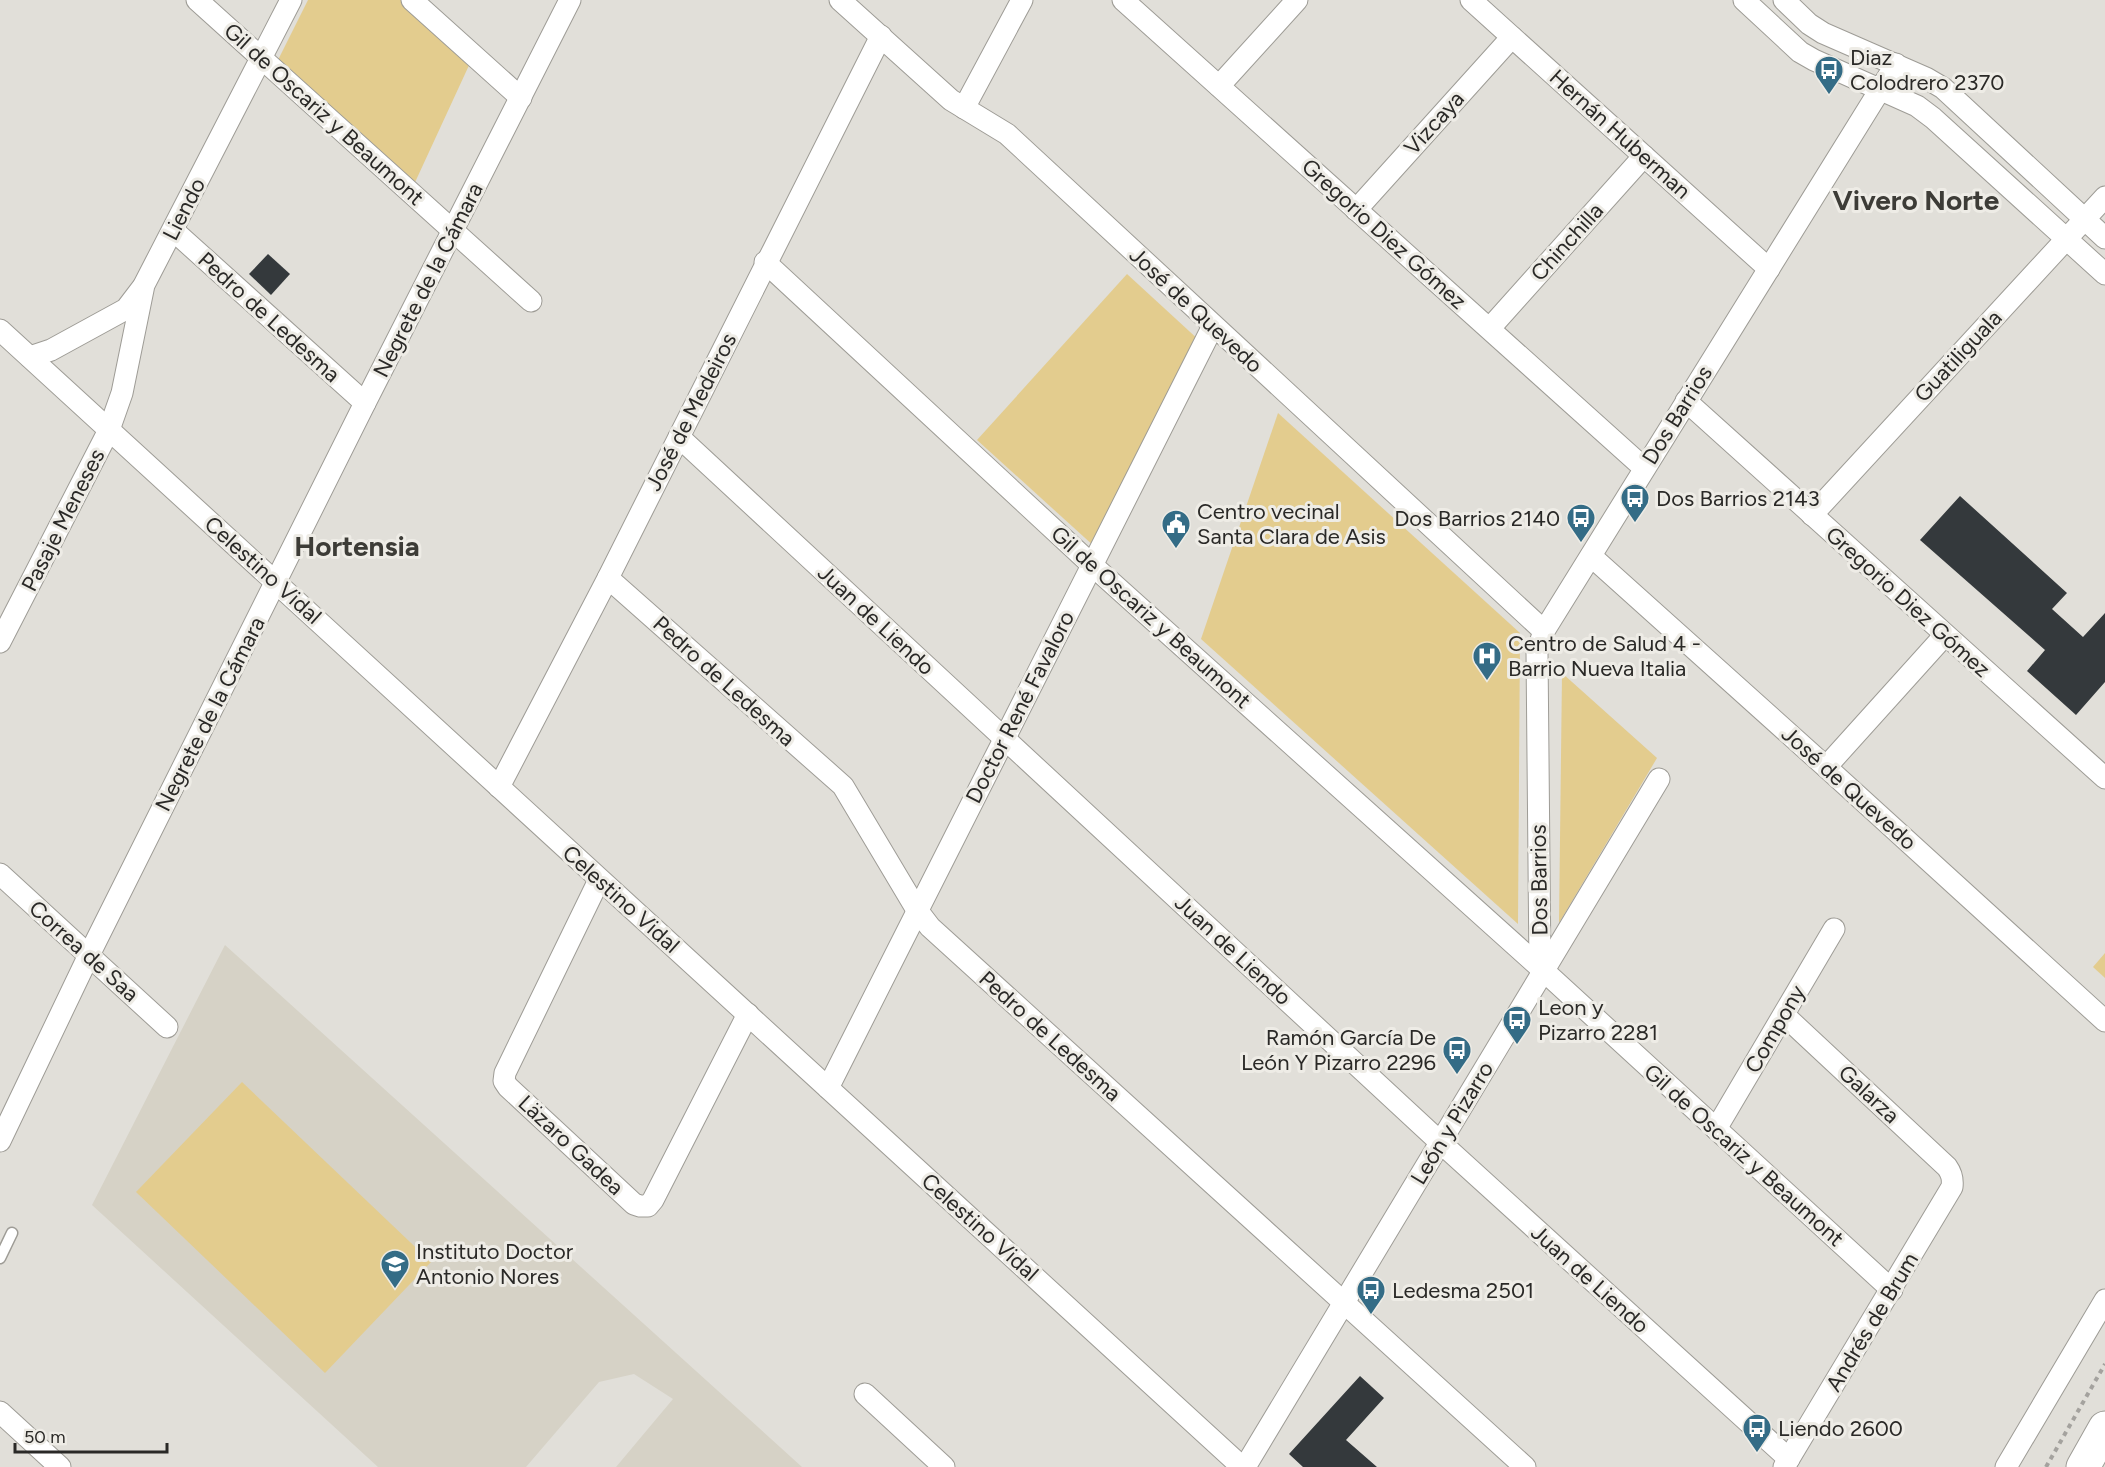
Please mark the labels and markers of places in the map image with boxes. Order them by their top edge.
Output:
place label: Diaz Colodrero 2370 [1850,44,2004,96]
bus stop icon: Diaz Colodrero 2370 [1813,54,1845,96]
bus stop icon: Dos Barrios 2143 [1619,482,1651,524]
place label: Dos Barrios 2143 [1656,485,1820,512]
place label: Centro vecinal Santa Clara de Asis [1197,498,1386,550]
bus stop icon: Dos Barrios 2140 [1565,502,1597,544]
place label: Dos Barrios 2140 [1394,505,1560,532]
public building icon: Centro vecinal Santa Clara de Asis [1160,508,1192,550]
place label: Centro de Salud 4 - Barrio Nueva Italia [1508,630,1701,682]
hospital icon: Centro de Salud 4 - Barrio Nueva Italia [1471,640,1503,682]
place label: Leon y Pizarro 2281 [1538,994,1658,1046]
bus stop icon: Leon y Pizarro 2281 [1501,1004,1533,1046]
place label: Ramón García De León Y Pizarro 2296 [1241,1024,1436,1076]
bus stop icon: Ramón García De León Y Pizarro 2296 [1441,1034,1473,1076]
place label: Instituto Doctor Antonio Nores [416,1238,574,1290]
school or university icon: Instituto Doctor Antonio Nores [379,1248,411,1290]
bus stop icon: Ledesma 2501 [1355,1274,1387,1316]
place label: Ledesma 2501 [1392,1277,1534,1304]
bus stop icon: Liendo 2600 [1741,1412,1773,1454]
place label: Liendo 2600 [1778,1415,1903,1442]

